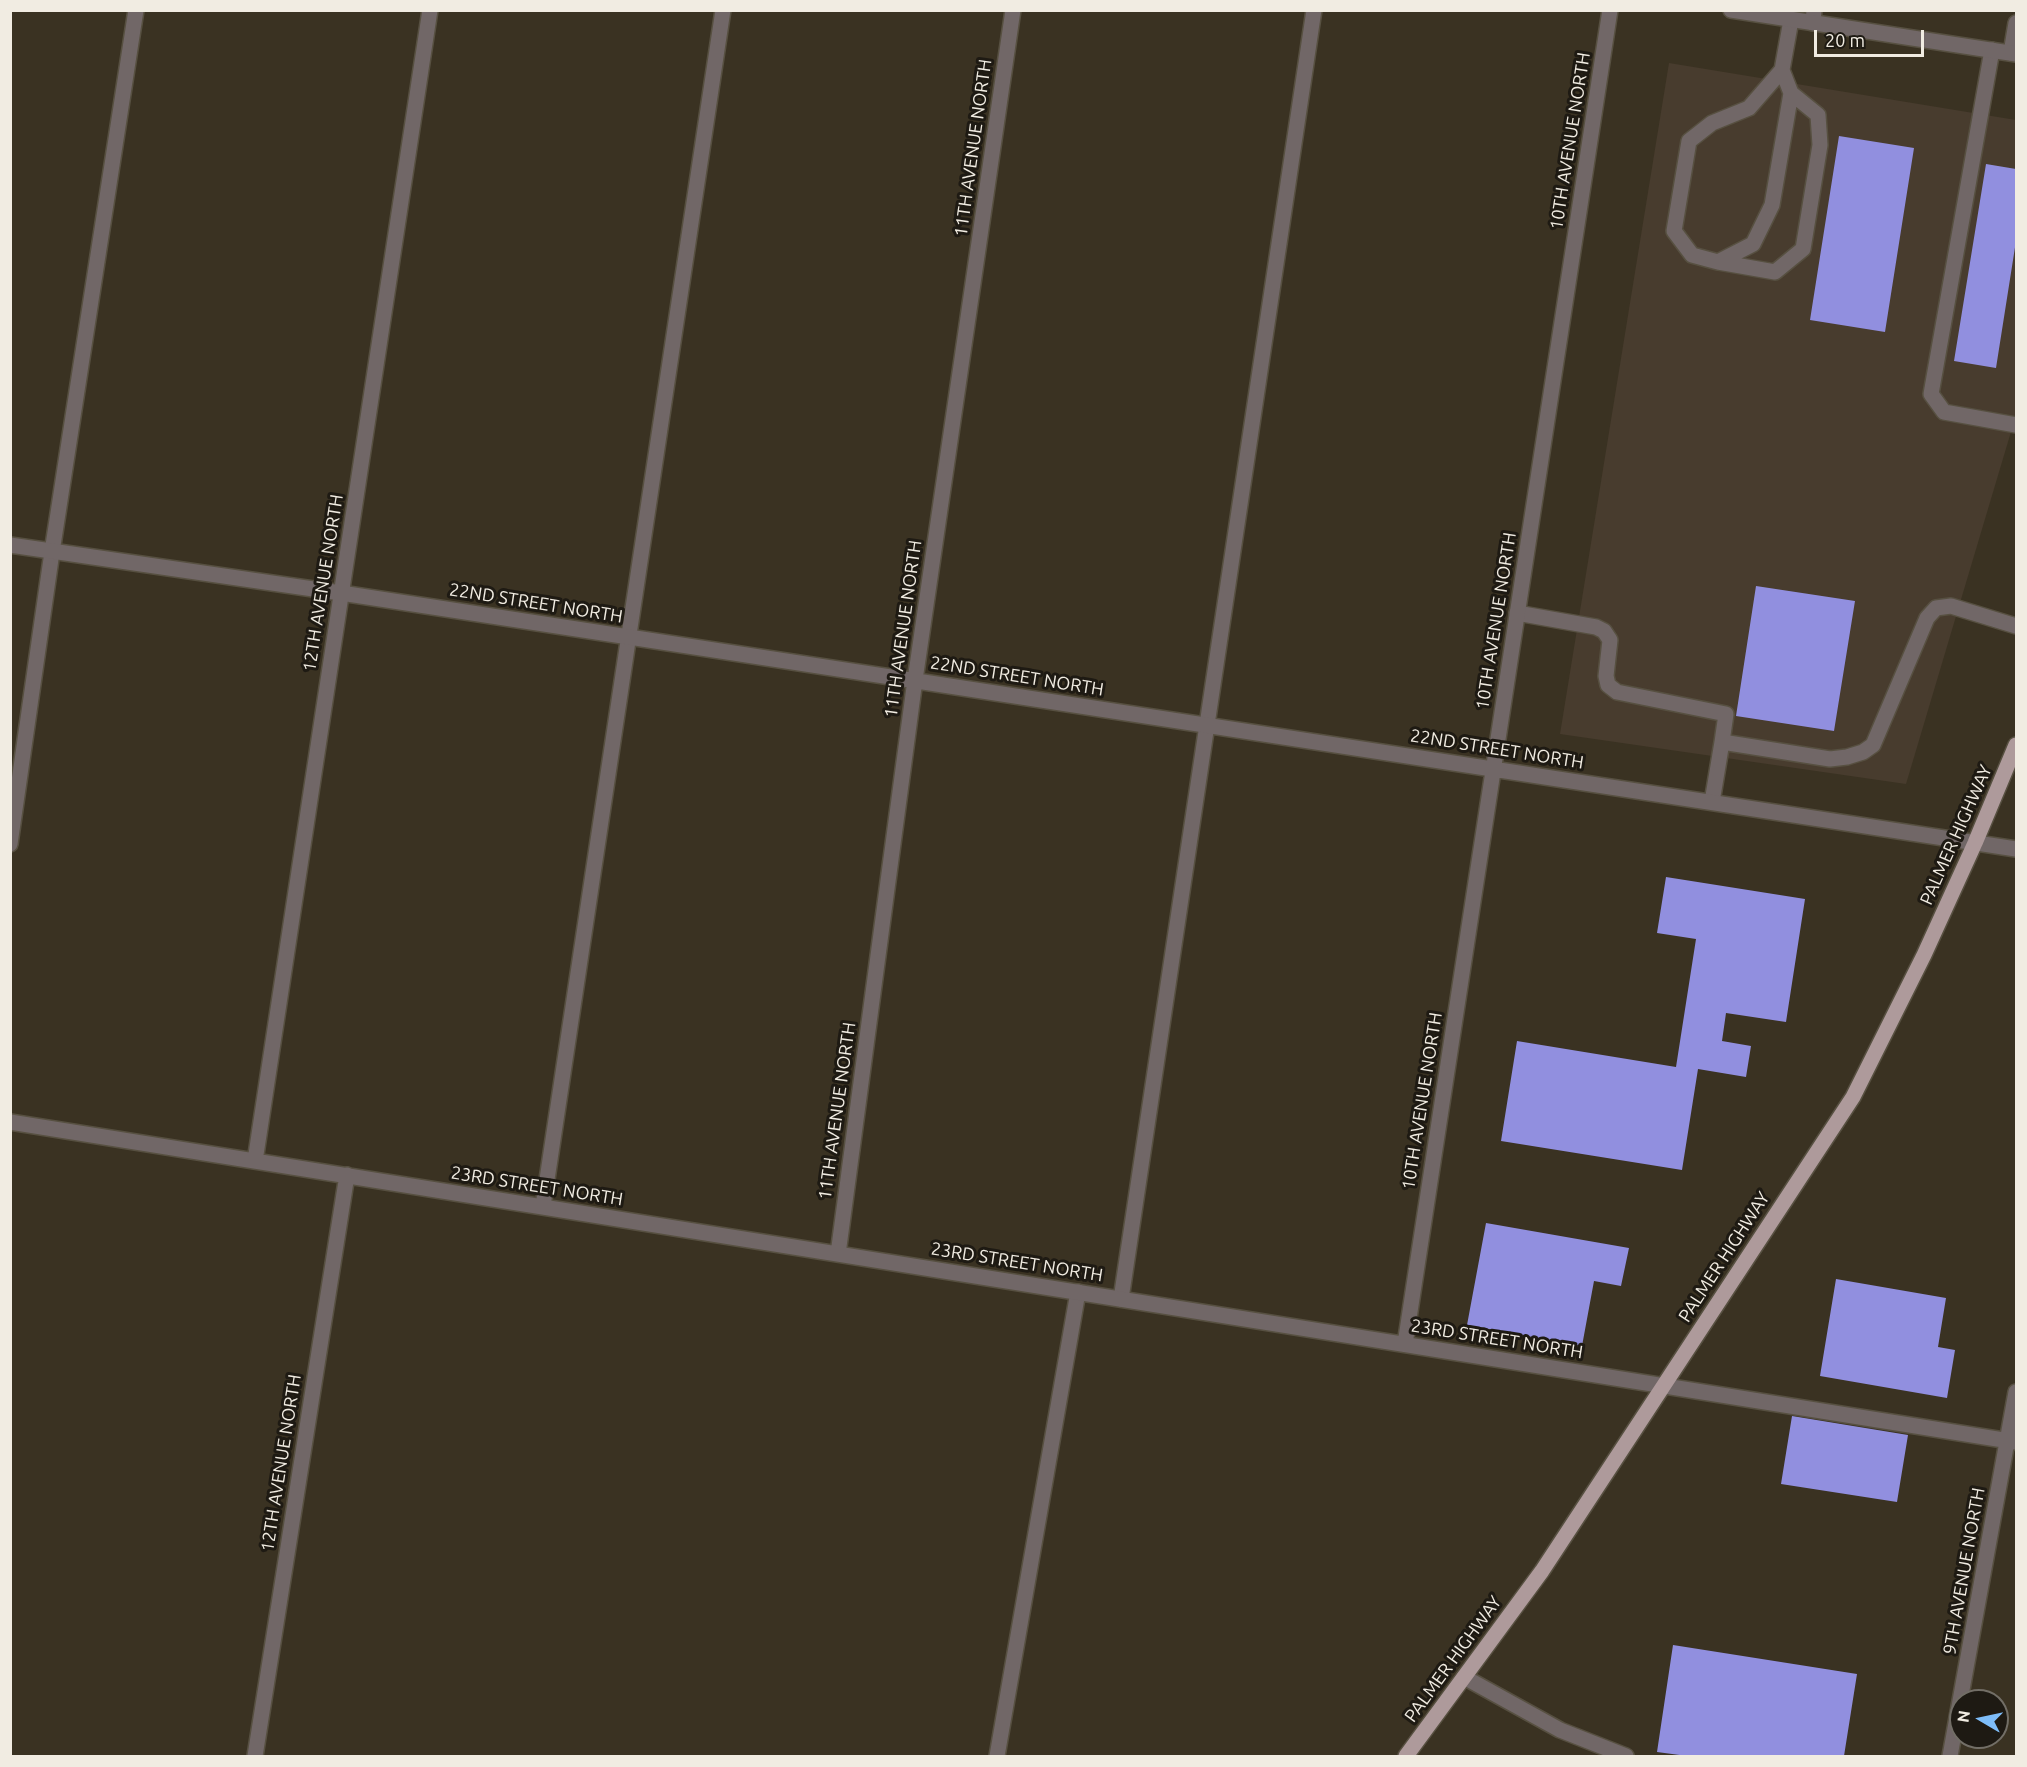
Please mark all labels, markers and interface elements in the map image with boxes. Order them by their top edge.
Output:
scale bar [1817,18,1926,56]
text: 20 m [1825,30,1865,50]
street label: 10TH AVENUE NORTH [1545,51,1595,231]
street label: 11TH AVENUE NORTH [950,58,996,238]
street label: 12TH AVENUE NORTH [298,493,348,673]
street label: 10TH AVENUE NORTH [1471,531,1521,711]
street label: 11TH AVENUE NORTH [880,539,926,719]
street label: 22ND STREET NORTH [448,579,624,627]
street label: 22ND STREET NORTH [929,652,1105,700]
street label: 22ND STREET NORTH [1409,725,1585,773]
street label: PALMER HIGHWAY [1915,762,1997,908]
street label: 10TH AVENUE NORTH [1397,1011,1447,1191]
street label: 11TH AVENUE NORTH [814,1021,860,1201]
street label: 23RD STREET NORTH [449,1162,625,1210]
street label: PALMER HIGHWAY [1674,1188,1774,1326]
street label: 23RD STREET NORTH [929,1238,1105,1286]
street label: 23RD STREET NORTH [1409,1315,1585,1363]
street label: 12TH AVENUE NORTH [256,1373,306,1553]
street label: 9TH AVENUE NORTH [1939,1486,1989,1656]
street label: PALMER HIGHWAY [1400,1592,1506,1726]
north arrow [1949,1689,2009,1749]
text: N [1953,1709,1973,1724]

